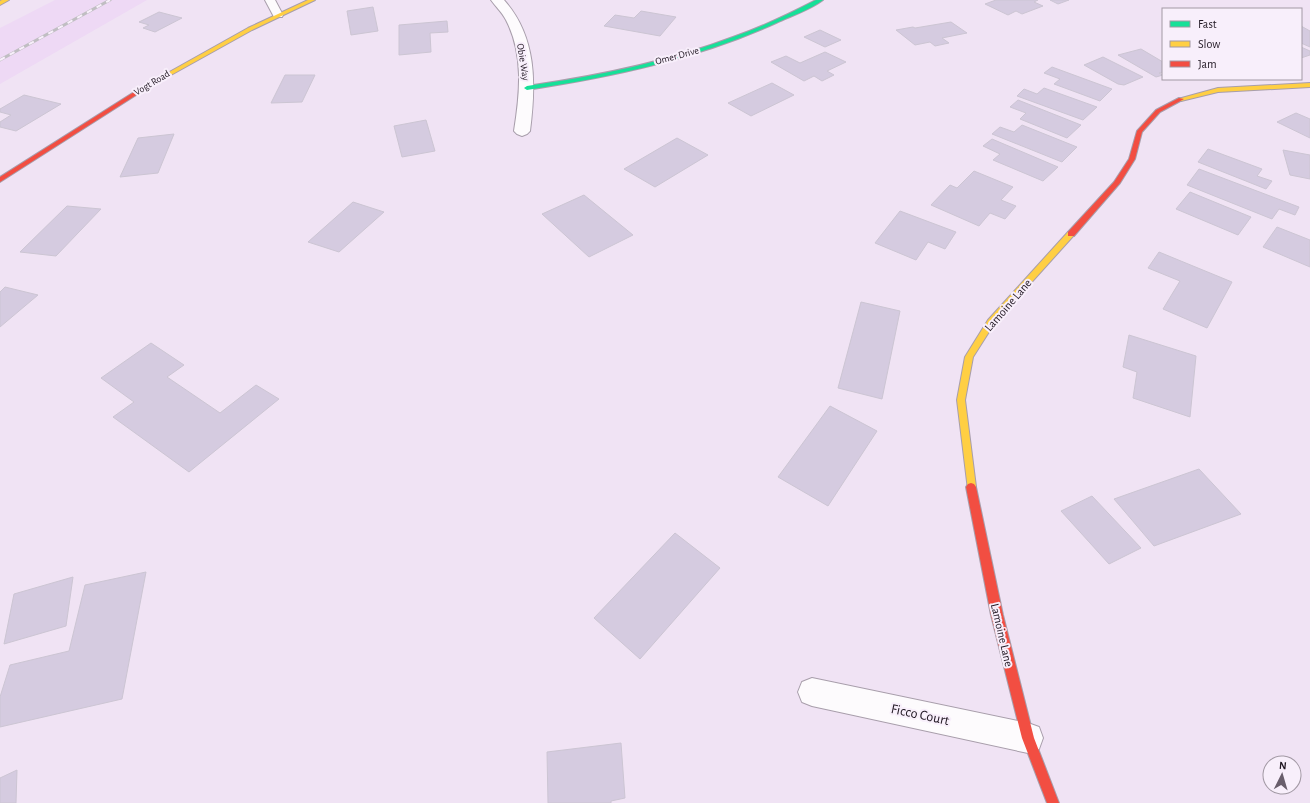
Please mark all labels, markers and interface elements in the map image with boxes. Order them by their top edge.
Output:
legend [1162,8,1302,80]
text: Fast [1198,18,1217,30]
text: Slow [1198,38,1220,50]
street label: Obie Way [515,43,531,82]
street label: Omer Drive [654,45,700,67]
text: Jam [1198,58,1217,70]
street label: Vogt Road [132,68,172,98]
street label: Lamoine Lane [982,277,1034,333]
street label: Lamoine Lane [989,602,1015,668]
street label: Ficco Court [890,702,951,728]
north arrow [1262,755,1302,795]
text: N [1279,760,1287,771]

